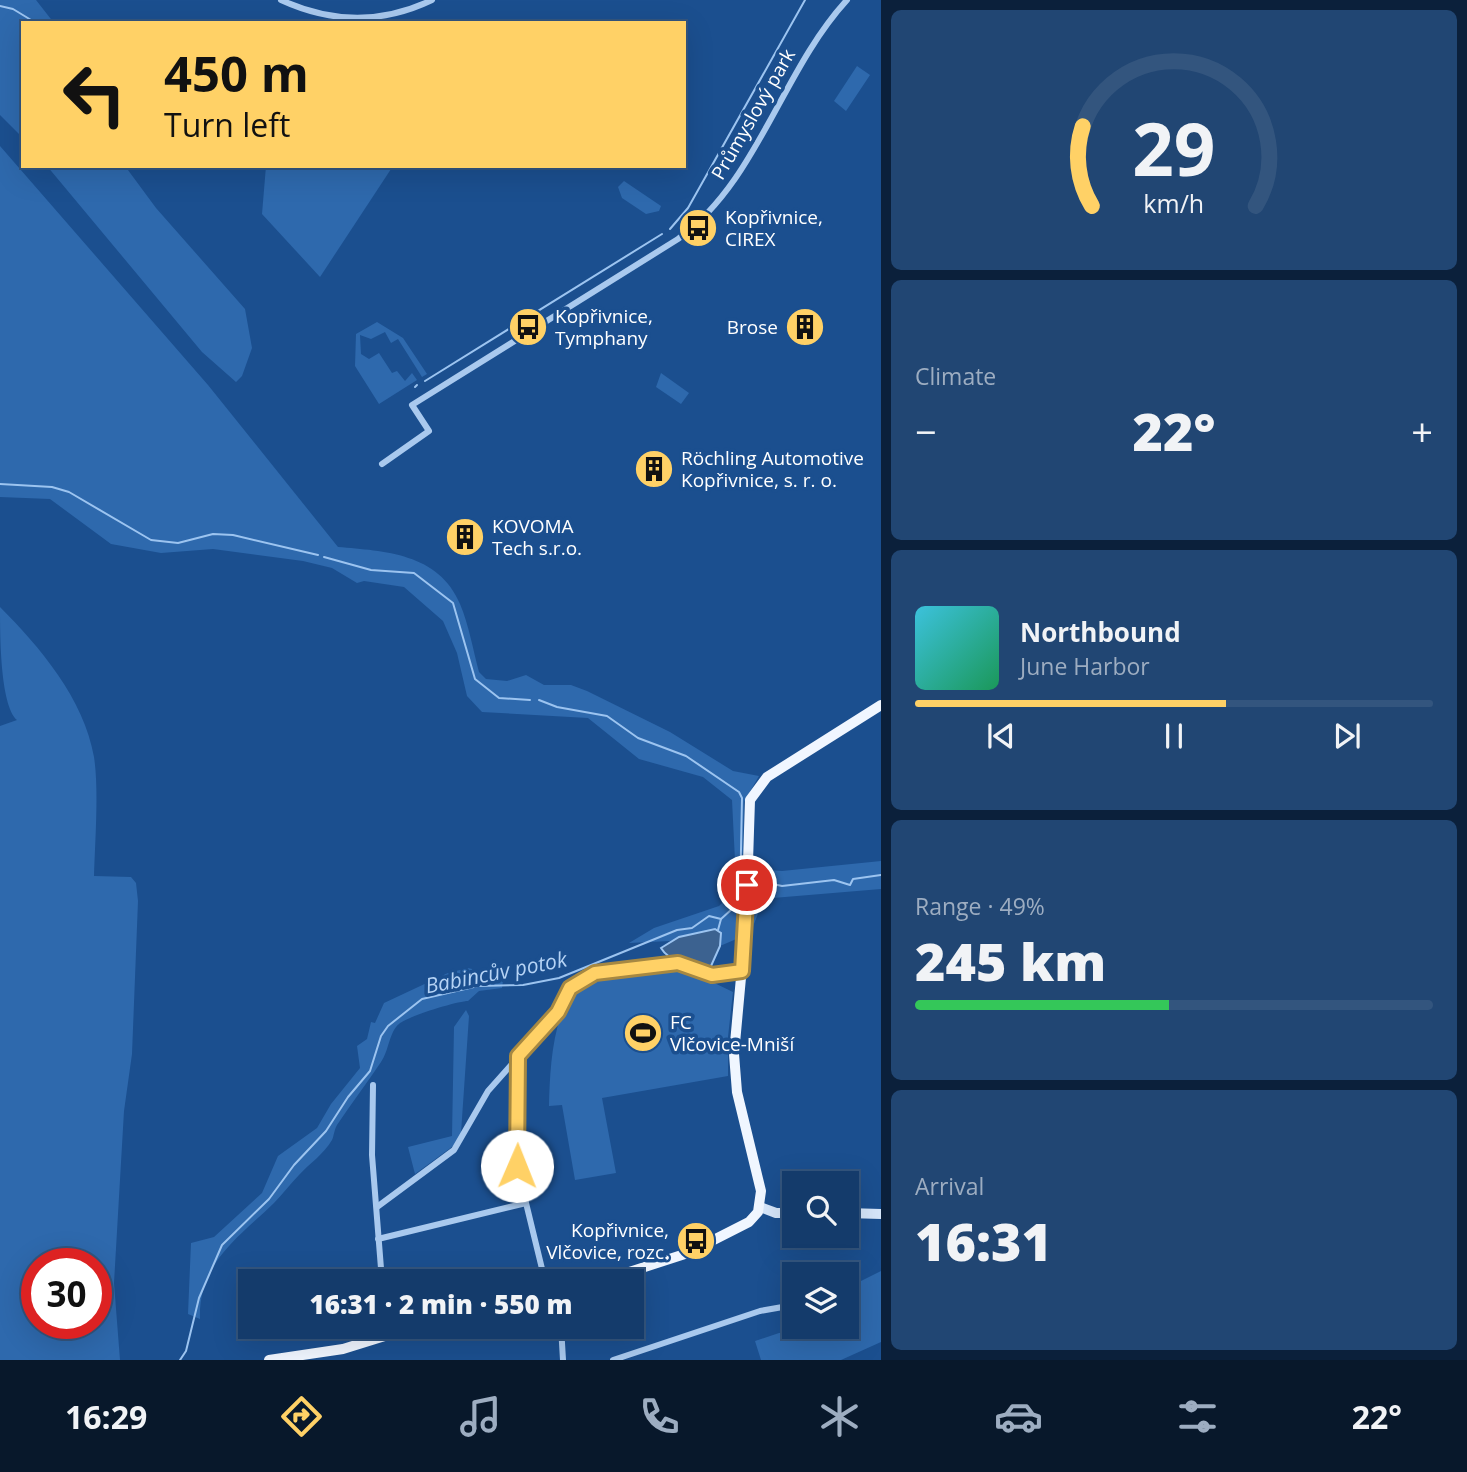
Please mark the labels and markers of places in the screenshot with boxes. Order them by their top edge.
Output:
place label: Kopřivnice, CIREX [725,204,823,252]
bus stop icon: Kopřivnice, CIREX [677,207,719,249]
place label: Kopřivnice, Tymphany [555,303,653,351]
bus stop icon: Kopřivnice, Tymphany [507,306,549,348]
building icon: Brose [784,306,826,348]
place label: Brose [727,314,778,340]
place label: Röchling Automotive Kopřivnice, s. r. o. [681,445,864,493]
building icon: Röchling Automotive Kopřivnice, s. r. o. [633,448,675,490]
place label: KOVOMA Tech s.r.o. [492,513,582,561]
building icon: KOVOMA Tech s.r.o. [444,516,486,558]
pin [717,855,777,915]
place label: FC Vlčovice-Mniší [670,1009,795,1057]
sports icon: FC Vlčovice-Mniší [622,1012,664,1054]
place label: Kopřivnice, Vlčovice, rozc. [546,1217,669,1265]
bus stop icon: Kopřivnice, Vlčovice, rozc. [675,1220,717,1262]

